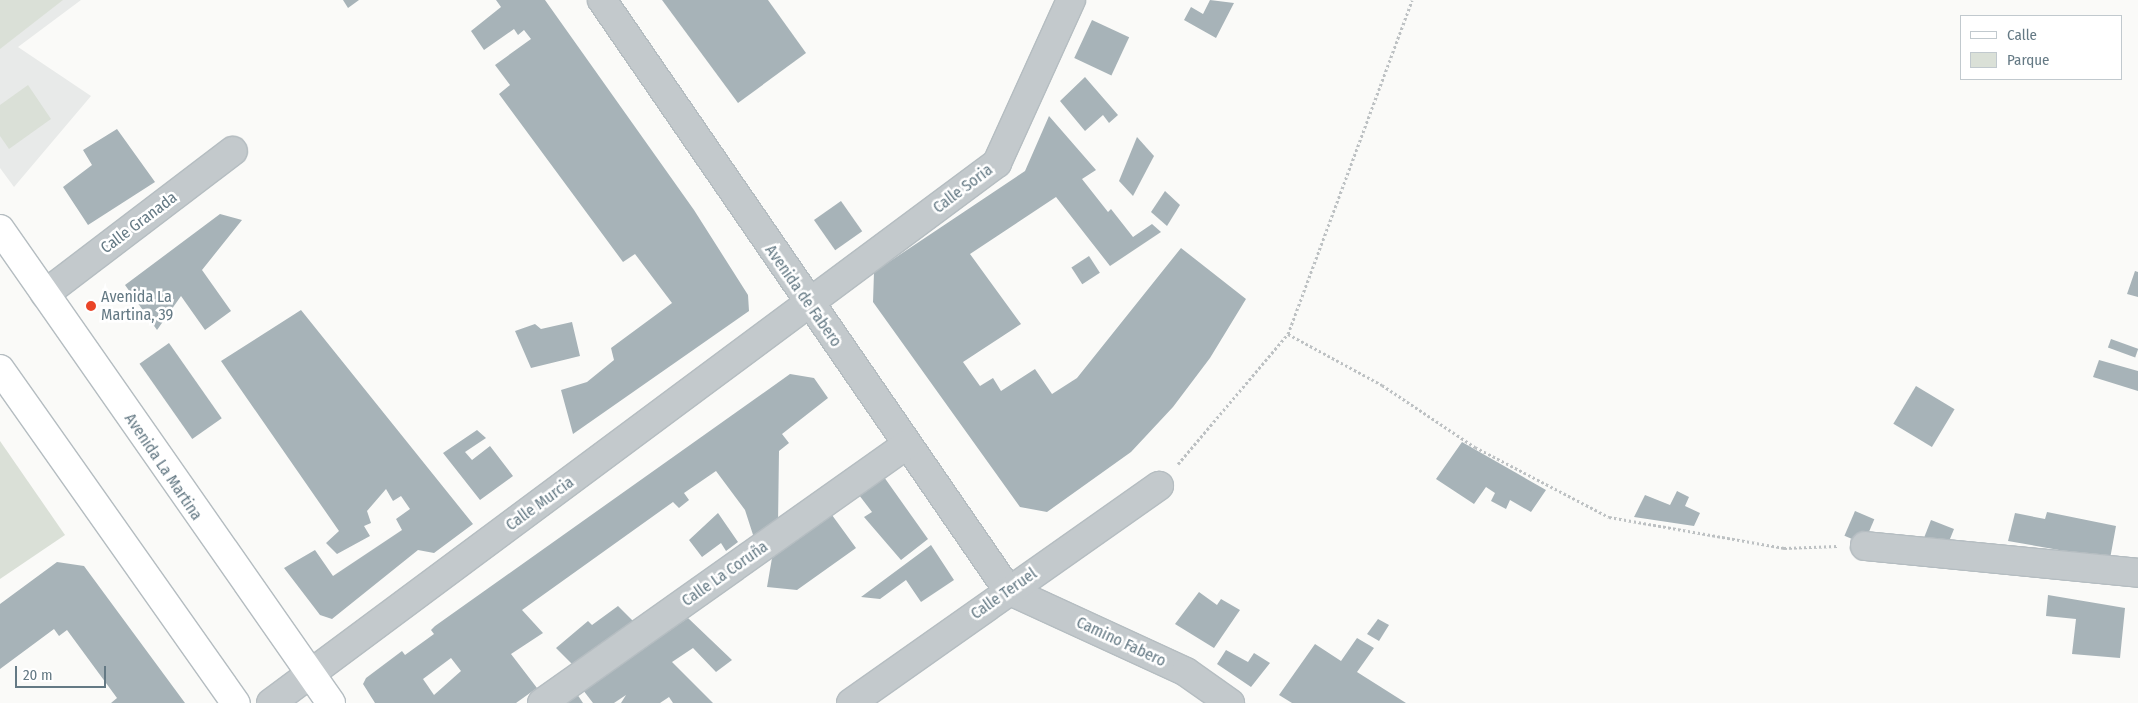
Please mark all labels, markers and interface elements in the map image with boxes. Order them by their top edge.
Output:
legend [1960,15,2123,80]
text: Calle [2007,26,2037,44]
text: Parque [2007,51,2050,69]
street label: Calle Soria [929,160,997,218]
street label: Calle Granada [97,188,181,258]
street label: Avenida de Fabero [761,241,845,351]
place label: Avenida La Martina, 39 [101,287,173,325]
marker: Avenida La Martina, 39 [85,300,97,312]
street label: Avenida La Martina [120,410,206,524]
street label: Calle Murcia [502,473,578,535]
street label: Calle La Coruña [678,537,772,611]
street label: Calle Teruel [967,564,1041,624]
street label: Camino Fabero [1073,613,1169,671]
scale bar [18,656,109,688]
text: 20 m [23,666,53,684]

